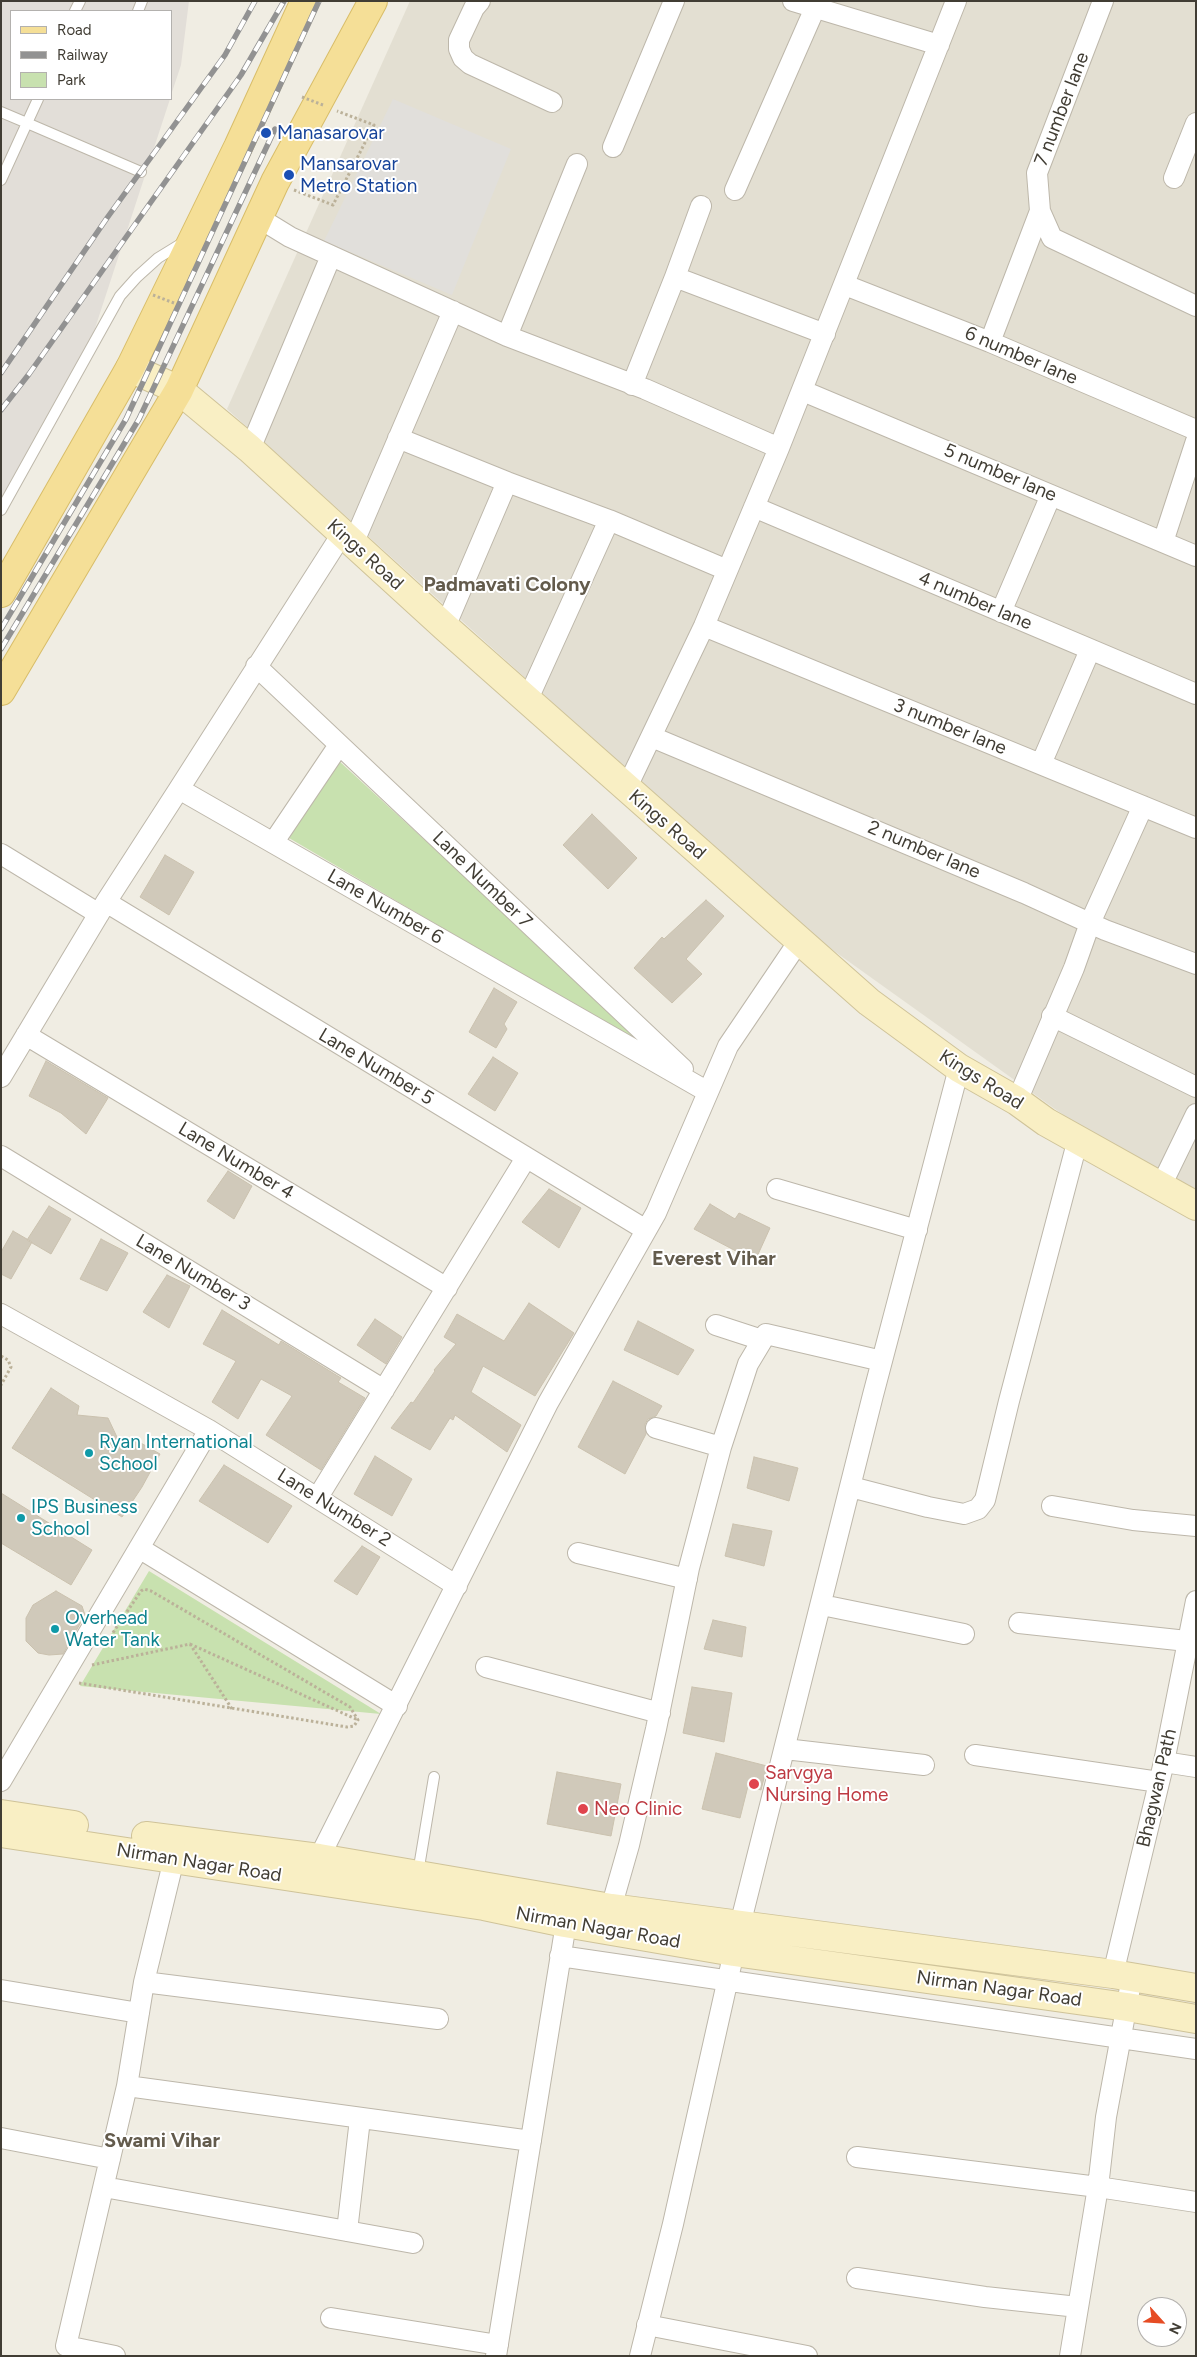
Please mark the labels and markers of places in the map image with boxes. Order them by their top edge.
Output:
place label: Manasarovar [277,122,385,144]
marker: Manasarovar [259,126,273,140]
place label: Mansarovar Metro Station [300,153,417,197]
marker: Mansarovar Metro Station [282,168,296,182]
place label: Ryan International School [99,1431,253,1475]
marker: Ryan International School [83,1447,95,1459]
place label: IPS Business School [31,1496,138,1540]
marker: IPS Business School [15,1512,27,1524]
place label: Overhead Water Tank [65,1607,160,1651]
marker: Overhead Water Tank [49,1623,61,1635]
place label: Sarvgya Nursing Home [765,1762,888,1806]
marker: Sarvgya Nursing Home [747,1777,761,1791]
place label: Neo Clinic [594,1798,682,1820]
marker: Neo Clinic [576,1802,590,1816]

